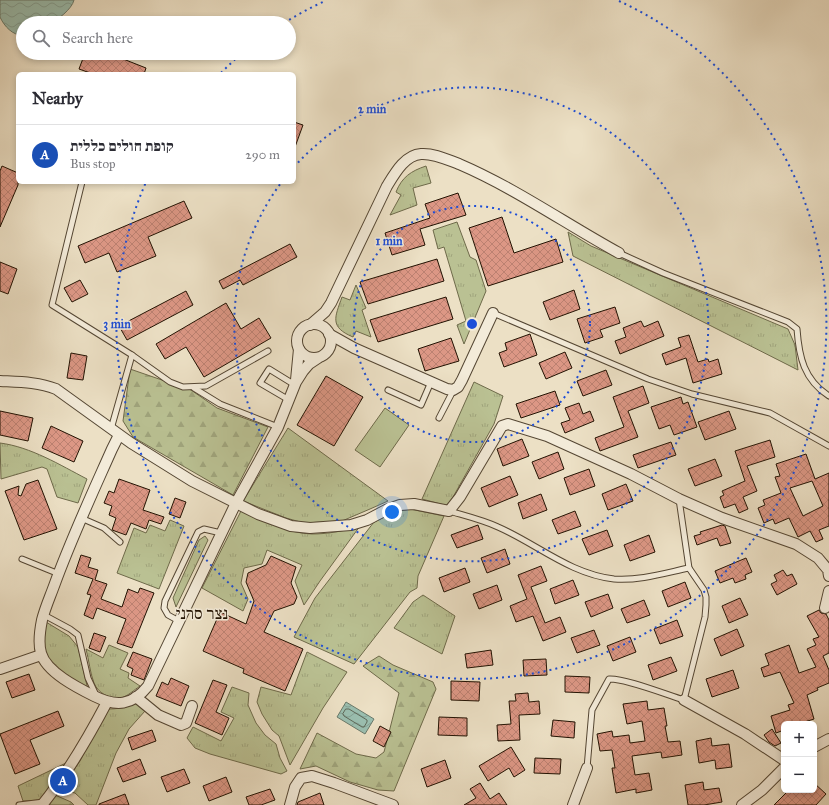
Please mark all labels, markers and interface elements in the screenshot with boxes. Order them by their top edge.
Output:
search box [16,16,296,60]
icon: search [30,27,52,49]
text: Search here [62,29,133,47]
text: Nearby [32,88,83,109]
text: 2 min [358,102,387,116]
text: קופת חולים כללית [70,137,174,155]
text: A [41,147,49,163]
text: 290 m [245,147,280,163]
text: Bus stop [70,156,116,172]
text: 1 min [375,234,403,248]
text: 3 min [103,317,131,332]
centre of rings [465,317,479,331]
your location [382,502,402,522]
district label: נצר סרני [176,603,228,624]
map controls [781,721,817,793]
button: + [781,721,817,757]
button: − [781,757,817,793]
pin: A [50,766,76,796]

